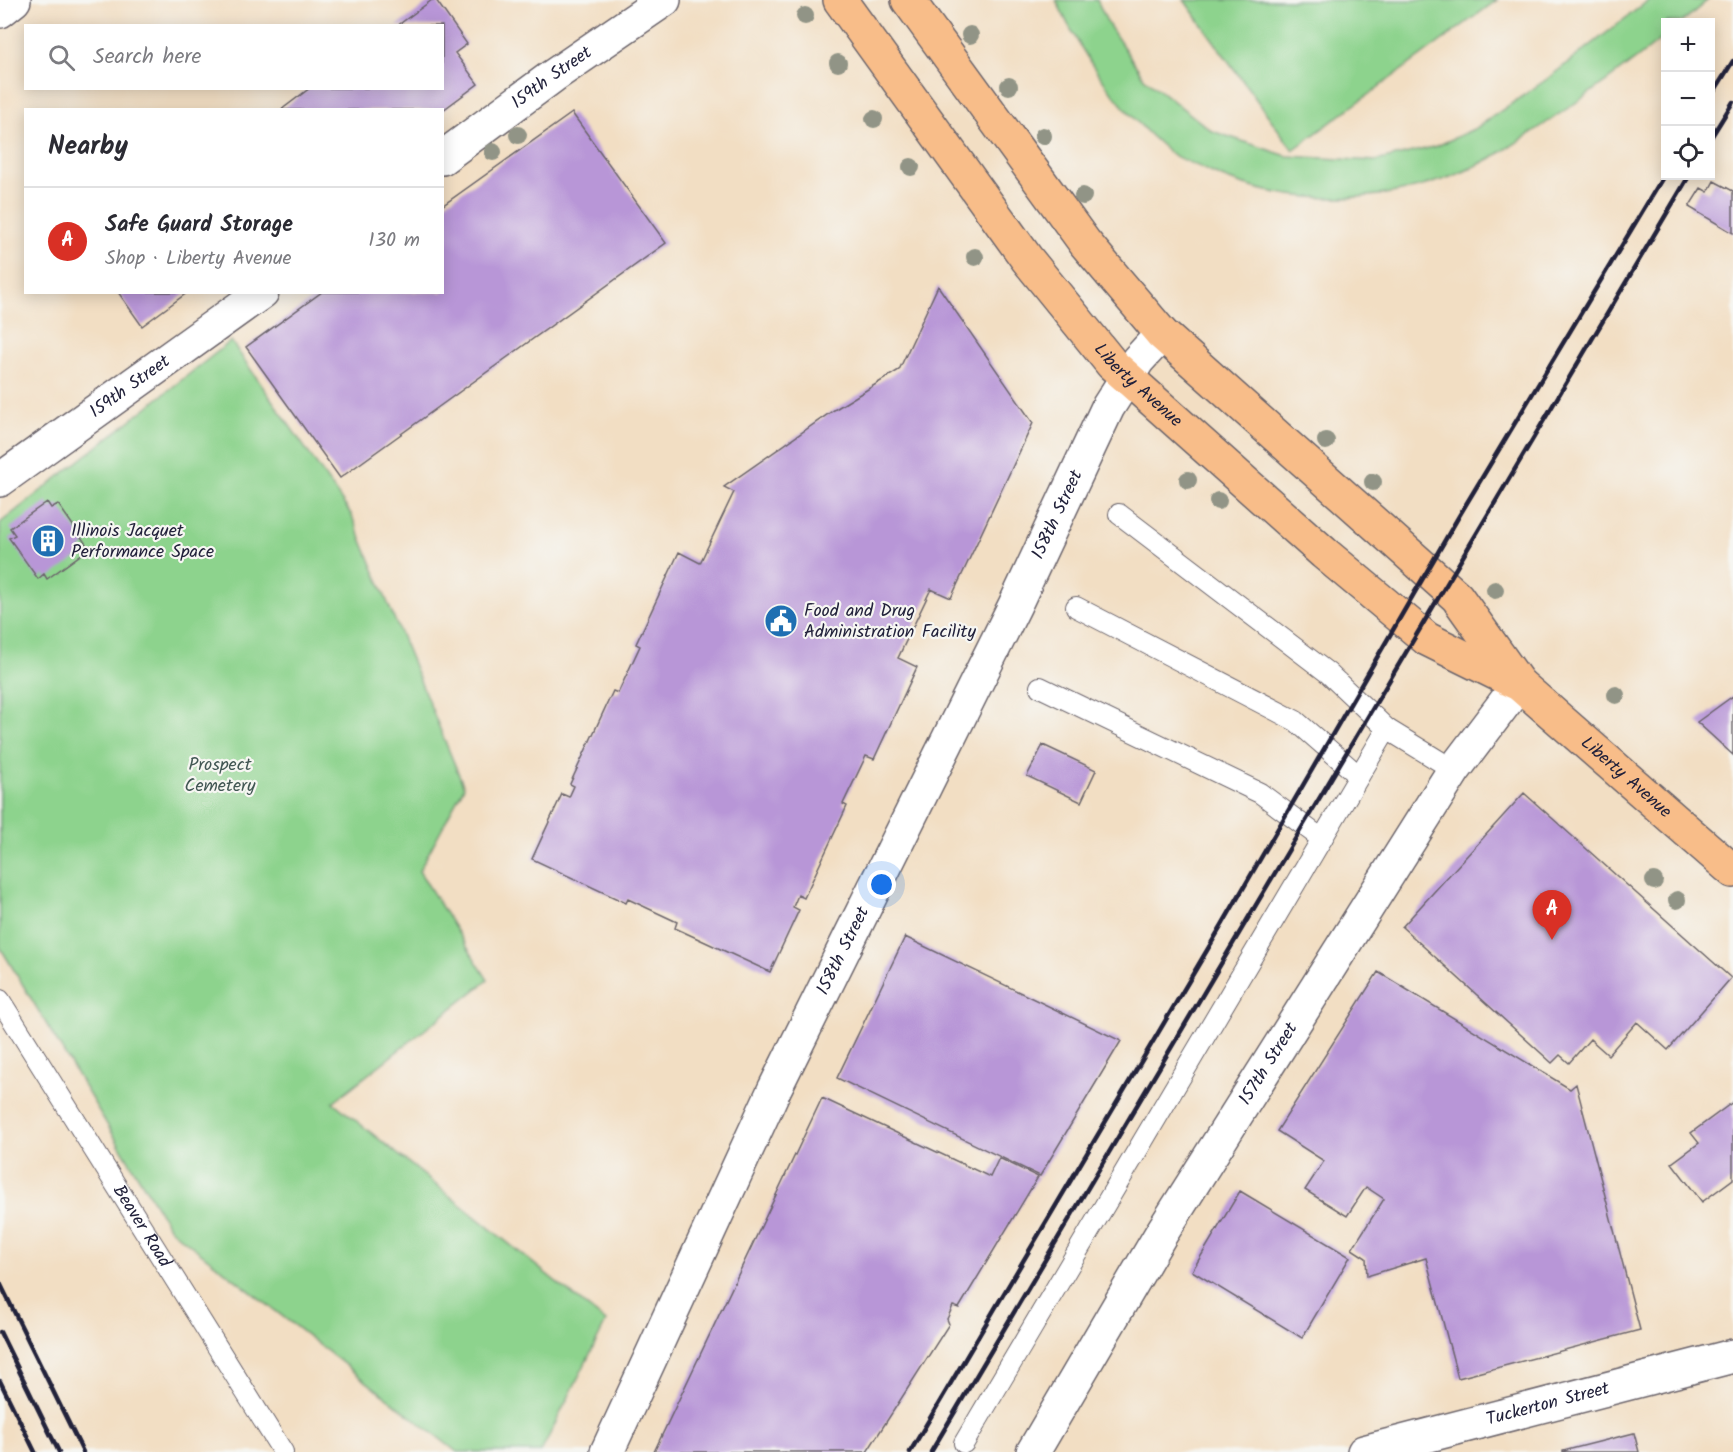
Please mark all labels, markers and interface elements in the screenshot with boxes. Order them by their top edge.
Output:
map controls [1661,18,1715,180]
button: + [1661,18,1715,72]
search box [24,24,444,90]
street label: 159th Street [505,38,599,117]
text: Search here [93,40,201,75]
icon: search [45,41,78,74]
button: − [1661,72,1715,126]
text: Nearby [48,126,128,168]
button: locate [1661,126,1715,180]
text: Safe Guard Storage [105,208,293,243]
text: A [61,225,74,257]
text: 130 m [368,225,420,257]
text: Shop · Liberty Avenue [105,243,292,275]
street label: Liberty Avenue [1086,337,1189,435]
street label: 159th Street [83,347,177,426]
street label: 158th Street [1024,464,1091,564]
place label: Illinois Jacquet Performance Space [71,517,214,567]
building icon: Illinois Jacquet Performance Space [30,523,66,559]
place label: Food and Drug Administration Facility [804,597,976,647]
public building icon: Food and Drug Administration Facility [763,603,799,639]
street label: Liberty Avenue [1574,729,1678,826]
park label: Prospect Cemetery [185,751,256,801]
your location [867,870,896,899]
pin: A [1532,890,1572,940]
street label: 158th Street [809,901,878,1000]
street label: 157th Street [1231,1016,1306,1111]
street label: Beaver Road [105,1179,179,1274]
street label: Tuckerton Street [1483,1374,1614,1434]

